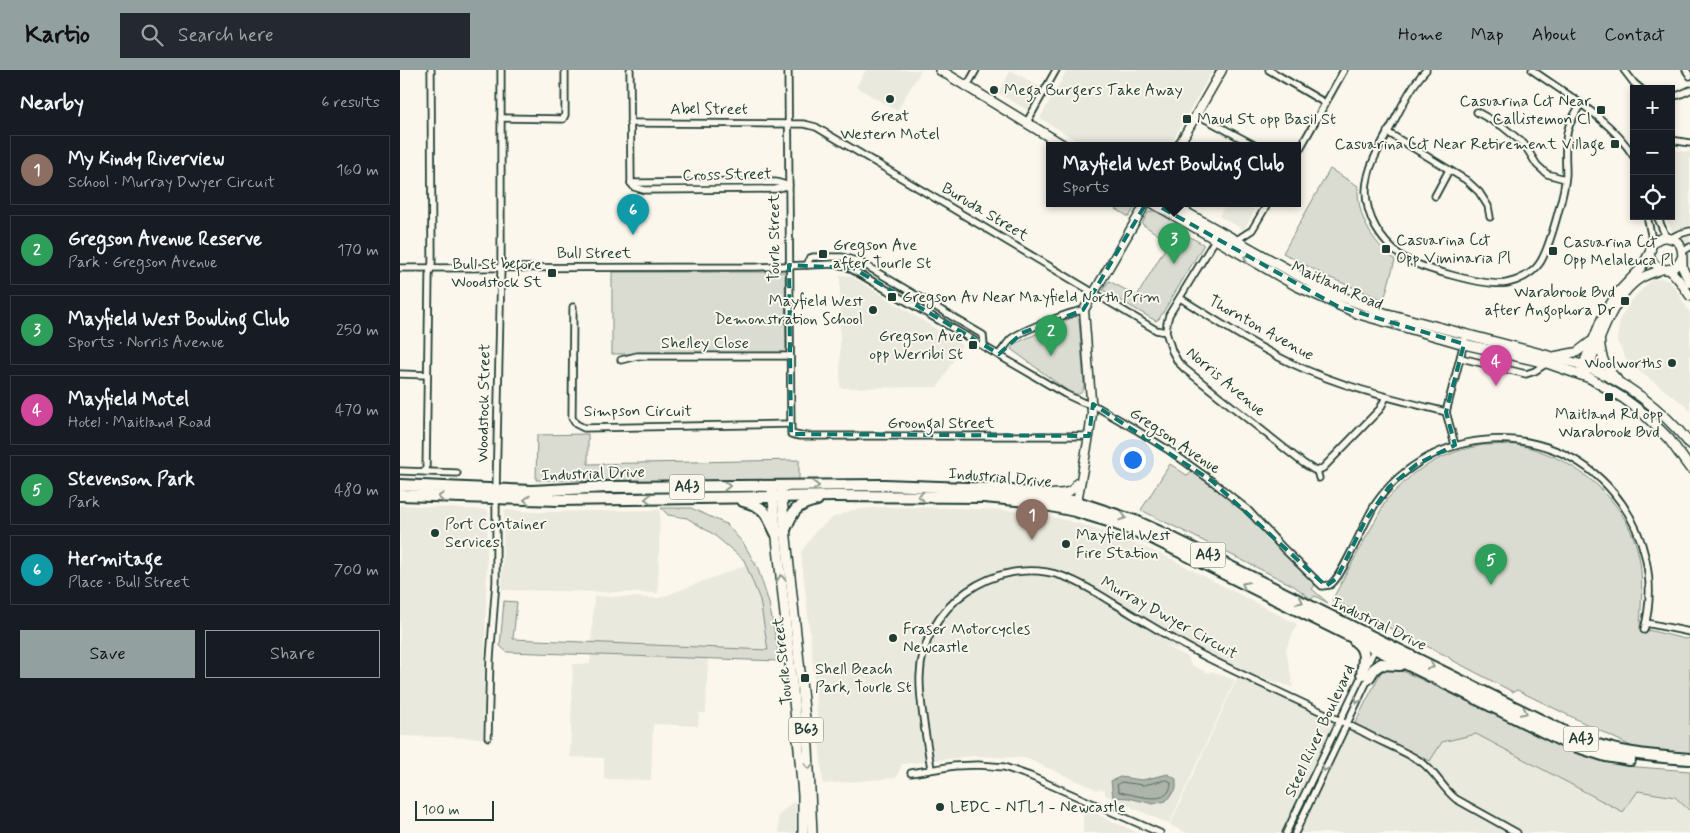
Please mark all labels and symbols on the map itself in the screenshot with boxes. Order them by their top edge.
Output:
place label: Mega Burgers Take Away [1004,80,1183,102]
marker: Mega Burgers Take Away [988,84,1000,96]
place label: Casuarina Cct Near Callistemon Cl [1460,91,1591,130]
marker: Great Western Motel [884,93,896,105]
street label: Abel Street [670,99,748,120]
marker: Casuarina Cct Near Callistemon Cl [1595,104,1607,116]
place label: Great Western Motel [840,106,940,145]
place label: Maud St opp Basil St [1197,109,1336,130]
marker: Maud St opp Basil St [1181,113,1193,125]
place label: Casuarina Cct Near Retirement Village [1334,134,1605,156]
marker: Casuarina Cct Near Retirement Village [1609,138,1621,150]
street label: Cross Street [682,164,772,186]
street label: Buruda Street [938,178,1033,246]
street label: Tourle Street [764,193,785,282]
pin: 6 [617,194,649,235]
pin: 3 [1158,223,1190,264]
place label: Casuarina Cct Opp Viminaria Pl [1396,230,1511,269]
place label: Casuarina Cct Opp Melaleuca Pl [1563,232,1674,271]
place label: Gregson Ave after Tourle St [833,235,931,274]
street label: Bull Street [557,243,632,264]
marker: Casuarina Cct Opp Viminaria Pl [1380,243,1392,255]
marker: Casuarina Cct Opp Melaleuca Pl [1547,245,1559,257]
marker: Gregson Ave after Tourle St [817,248,829,260]
place label: Bull St before Woodstock St [451,254,543,293]
one-way arrow [1243,254,1252,264]
street label: Maitland Road [1288,256,1386,316]
marker: Bull St before Woodstock St [546,267,558,279]
place label: Warabrook Bvd after Angophora Dr [1485,282,1616,322]
place label: Gregson Av Near Mayfield North Prim [902,287,1160,309]
street label: Thornton Avenue [1205,290,1317,366]
place label: Mayfield West Demonstration School [715,291,863,330]
marker: Gregson Av Near Mayfield North Prim [886,291,898,303]
marker: Warabrook Bvd after Angophora Dr [1619,295,1631,307]
marker: Mayfield West Demonstration School [867,304,879,316]
pin: 2 [1035,315,1067,356]
one-way arrow [1390,320,1399,331]
place label: Gregson Ave opp Werribi St [869,326,963,365]
street label: Shelley Close [661,333,749,354]
marker: Gregson Ave opp Werribi St [967,339,979,351]
street label: Norris Avenue [1182,342,1271,422]
street label: Woodstock Street [472,343,496,463]
pin: 4 [1480,345,1512,386]
place label: Woolworths [1585,353,1662,374]
marker: Woolworths [1666,357,1678,369]
marker: Maitland Rd opp Warabrook Bvd [1603,391,1615,403]
street label: Simpson Circuit [584,401,693,422]
street label: Gregson Avenue [1125,403,1225,480]
place label: Maitland Rd opp Warabrook Bvd [1555,404,1663,443]
street label: Groongal Street [888,413,995,435]
your location [1120,447,1146,473]
street label: Industrial Drive [541,462,645,486]
street label: Industrial Drive [947,463,1053,493]
road number: A43 [670,474,704,500]
one-way arrow [723,481,731,491]
one-way arrow [813,481,821,491]
one-way arrow [437,491,445,502]
one-way arrow [917,491,924,501]
one-way arrow [644,494,652,504]
one-way arrow [522,495,530,505]
pin: 1 [1016,499,1048,540]
one-way arrow [1118,511,1127,521]
place label: Port Container Services [445,514,547,553]
place label: Mayfield West Fire Station [1076,525,1170,564]
marker: Port Container Services [429,527,441,539]
marker: Mayfield West Fire Station [1060,538,1072,550]
road number: A43 [1190,542,1226,568]
pin: 5 [1475,544,1507,585]
street label: Murray Dwyer Circuit [1097,572,1242,665]
one-way arrow [776,574,787,582]
one-way arrow [1242,581,1251,591]
street label: Industrial Drive [1328,592,1430,656]
one-way arrow [1295,595,1304,605]
street label: Tourle Street [768,616,798,706]
place label: Fraser Motorcycles Newcastle [903,619,1030,658]
marker: Fraser Motorcycles Newcastle [887,632,899,644]
place label: Shell Beach Park, Tourle St [815,659,912,698]
one-way arrow [1426,660,1435,670]
street label: Steel River Boulevard [1280,661,1360,801]
marker: Shell Beach Park, Tourle St [799,672,811,684]
one-way arrow [1354,695,1364,704]
one-way arrow [1519,706,1528,716]
road number: B63 [788,718,824,742]
road number: A43 [1564,726,1598,752]
one-way arrow [803,763,814,771]
one-way arrow [1321,763,1332,772]
place label: LEDC - NTL1 - Newcastle [950,797,1126,818]
scale bar [415,798,494,821]
marker: LEDC - NTL1 - Newcastle [934,801,946,813]

